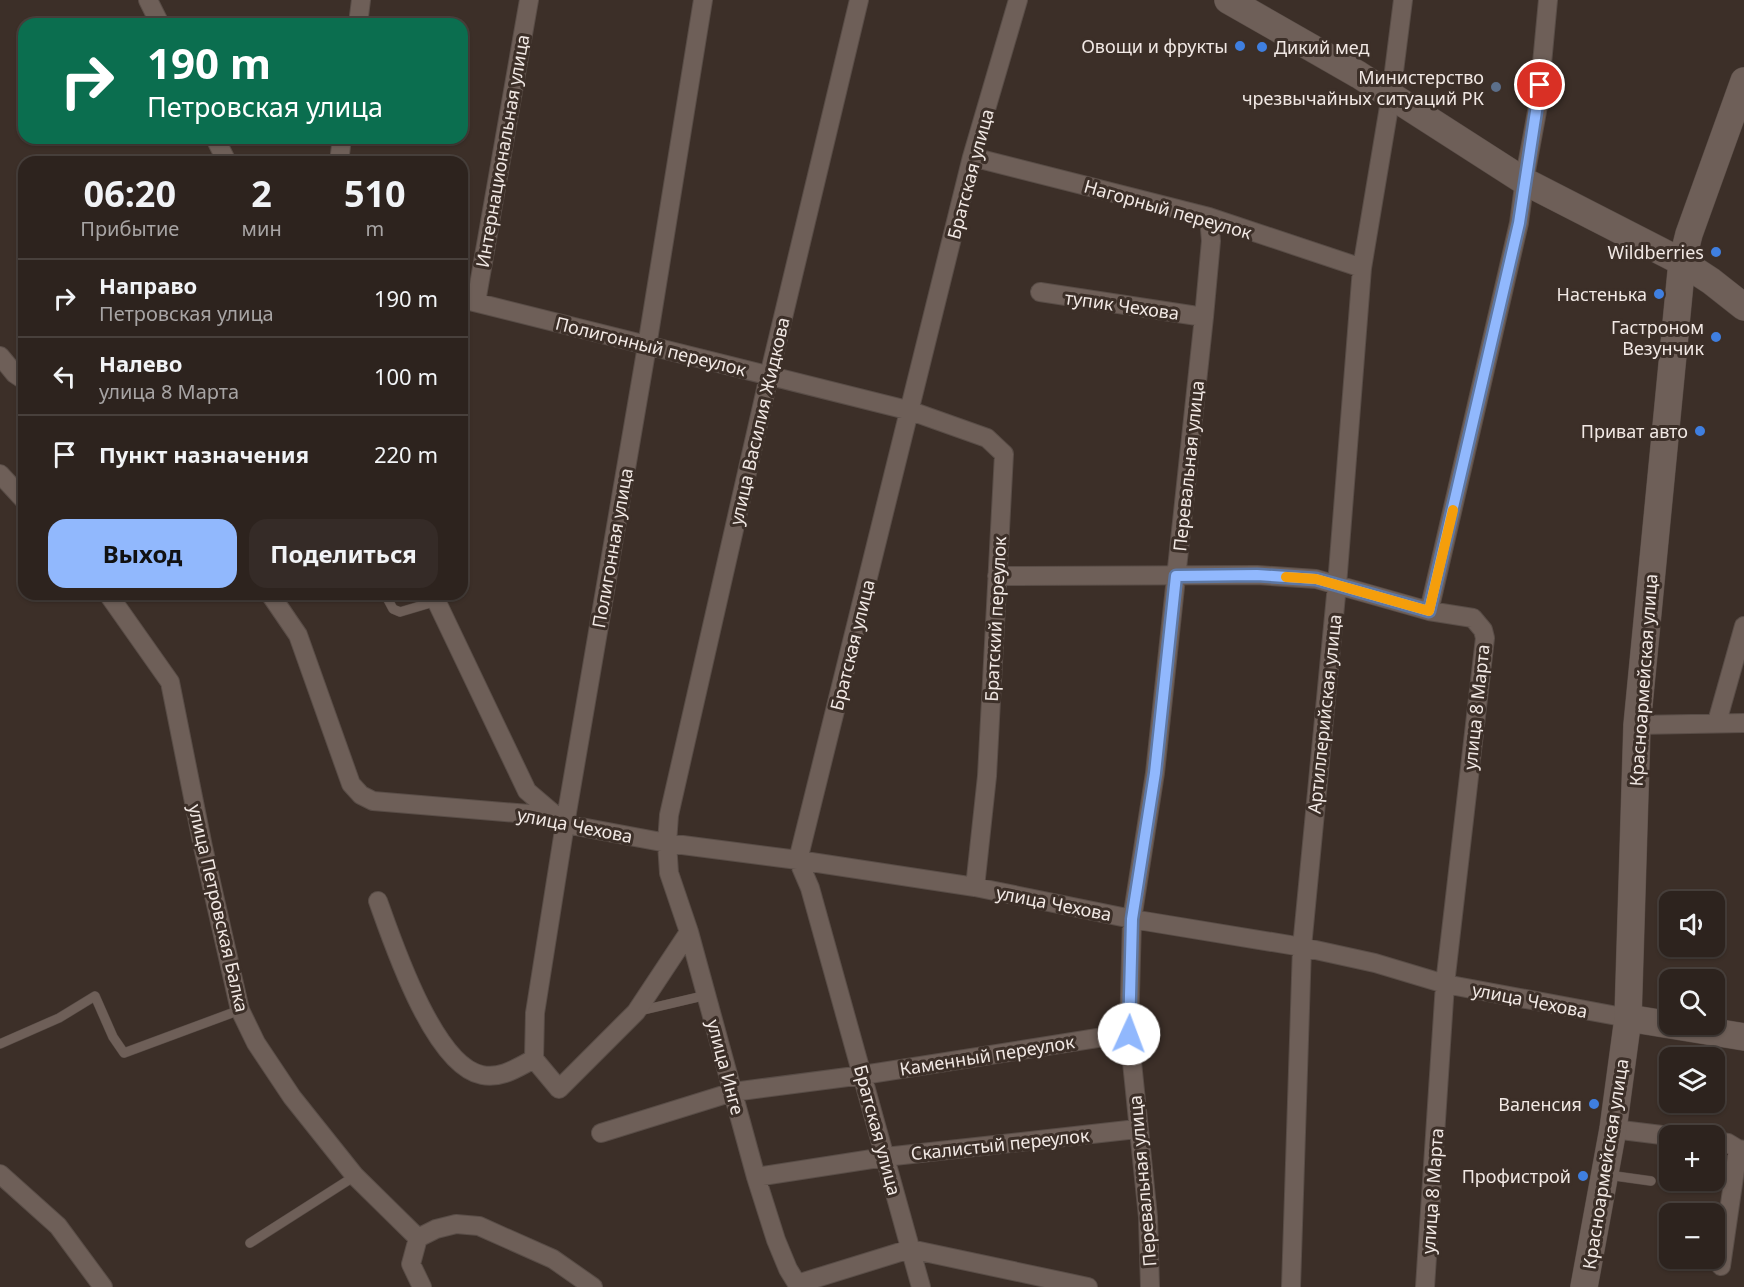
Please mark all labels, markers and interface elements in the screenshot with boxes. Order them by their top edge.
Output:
street label: Интернациональная улица [470,33,534,269]
text: 190 m [147,34,271,91]
place label: Овощи и фрукты [1081,34,1228,58]
place label: Дикий мед [1274,35,1369,59]
marker: Овощи и фрукты [1233,39,1247,53]
marker: Дикий мед [1255,40,1269,54]
icon: right [48,42,126,120]
pin [1514,59,1565,110]
place label: Министерство чрезвычайных ситуаций РК [1242,65,1485,110]
icon: arrive [1523,68,1556,101]
marker: Министерство чрезвычайных ситуаций РК [1489,80,1503,94]
text: Петровская улица [147,88,383,125]
street label: Братская улица [941,106,999,242]
text: 06:20 [84,169,176,218]
text: 2 [251,169,272,218]
text: 510 [344,169,406,218]
street label: Нагорный переулок [1081,174,1255,245]
text: Прибытие [80,215,179,242]
text: мин [242,215,282,242]
text: m [365,215,384,242]
place label: Wildberries [1607,240,1704,264]
marker: Wildberries [1709,245,1723,259]
text: Направо [99,270,197,300]
icon: right [48,282,81,315]
place label: Настенька [1557,282,1647,306]
text: 190 m [374,283,438,313]
street label: тупик Чехова [1063,285,1181,325]
marker: Настенька [1652,287,1666,301]
text: Петровская улица [99,300,274,327]
street label: Полигонный переулок [553,311,749,381]
street label: улица Василия Жидкова [723,315,795,527]
place label: Гастроном Везунчик [1611,315,1704,360]
marker: Гастроном Везунчик [1709,330,1723,344]
text: Налево [99,348,182,378]
icon: left [48,360,81,393]
text: 100 m [374,361,438,391]
text: улица 8 Марта [99,378,239,405]
street label: Перевальная улица [1167,379,1209,553]
place label: Приват авто [1581,419,1688,443]
marker: Приват авто [1693,424,1707,438]
icon: arrive [48,438,81,471]
text: Пункт назначения [99,439,309,469]
text: 220 m [374,439,438,469]
street label: Полигонная улица [586,466,638,630]
button: Выход [48,519,237,588]
button: Поделиться [249,519,438,588]
street label: Братский переулок [979,535,1011,702]
street label: Красноармейская улица [1624,573,1662,787]
street label: Братская улица [824,577,880,713]
street label: Артиллерийская улица [1302,613,1346,815]
street label: улица 8 Марта [1457,643,1495,771]
street label: улица Петровская Балка [183,802,255,1014]
street label: улица Чехова [515,802,635,848]
street label: улица Чехова [994,880,1114,926]
map controls [1659,891,1725,1269]
button: sound [1659,891,1725,957]
button: search [1659,969,1725,1035]
street label: улица Чехова [1470,977,1590,1023]
position arrow [1097,1002,1161,1066]
street label: улица Инге [702,1017,750,1118]
street label: Каменный переулок [898,1029,1077,1081]
button: layers [1659,1047,1725,1113]
street label: Красноармейская улица [1576,1057,1634,1271]
street label: Братская улица [849,1062,907,1198]
place label: Валенсия [1498,1092,1582,1116]
street label: Перевальная улица [1123,1094,1161,1268]
marker: Валенсия [1587,1097,1601,1111]
street label: Скалистый переулок [910,1123,1091,1165]
button: + [1659,1125,1725,1191]
street label: улица 8 Марта [1416,1127,1448,1255]
place label: Профистрой [1462,1164,1571,1188]
marker: Профистрой [1576,1169,1590,1183]
button: − [1659,1203,1725,1269]

